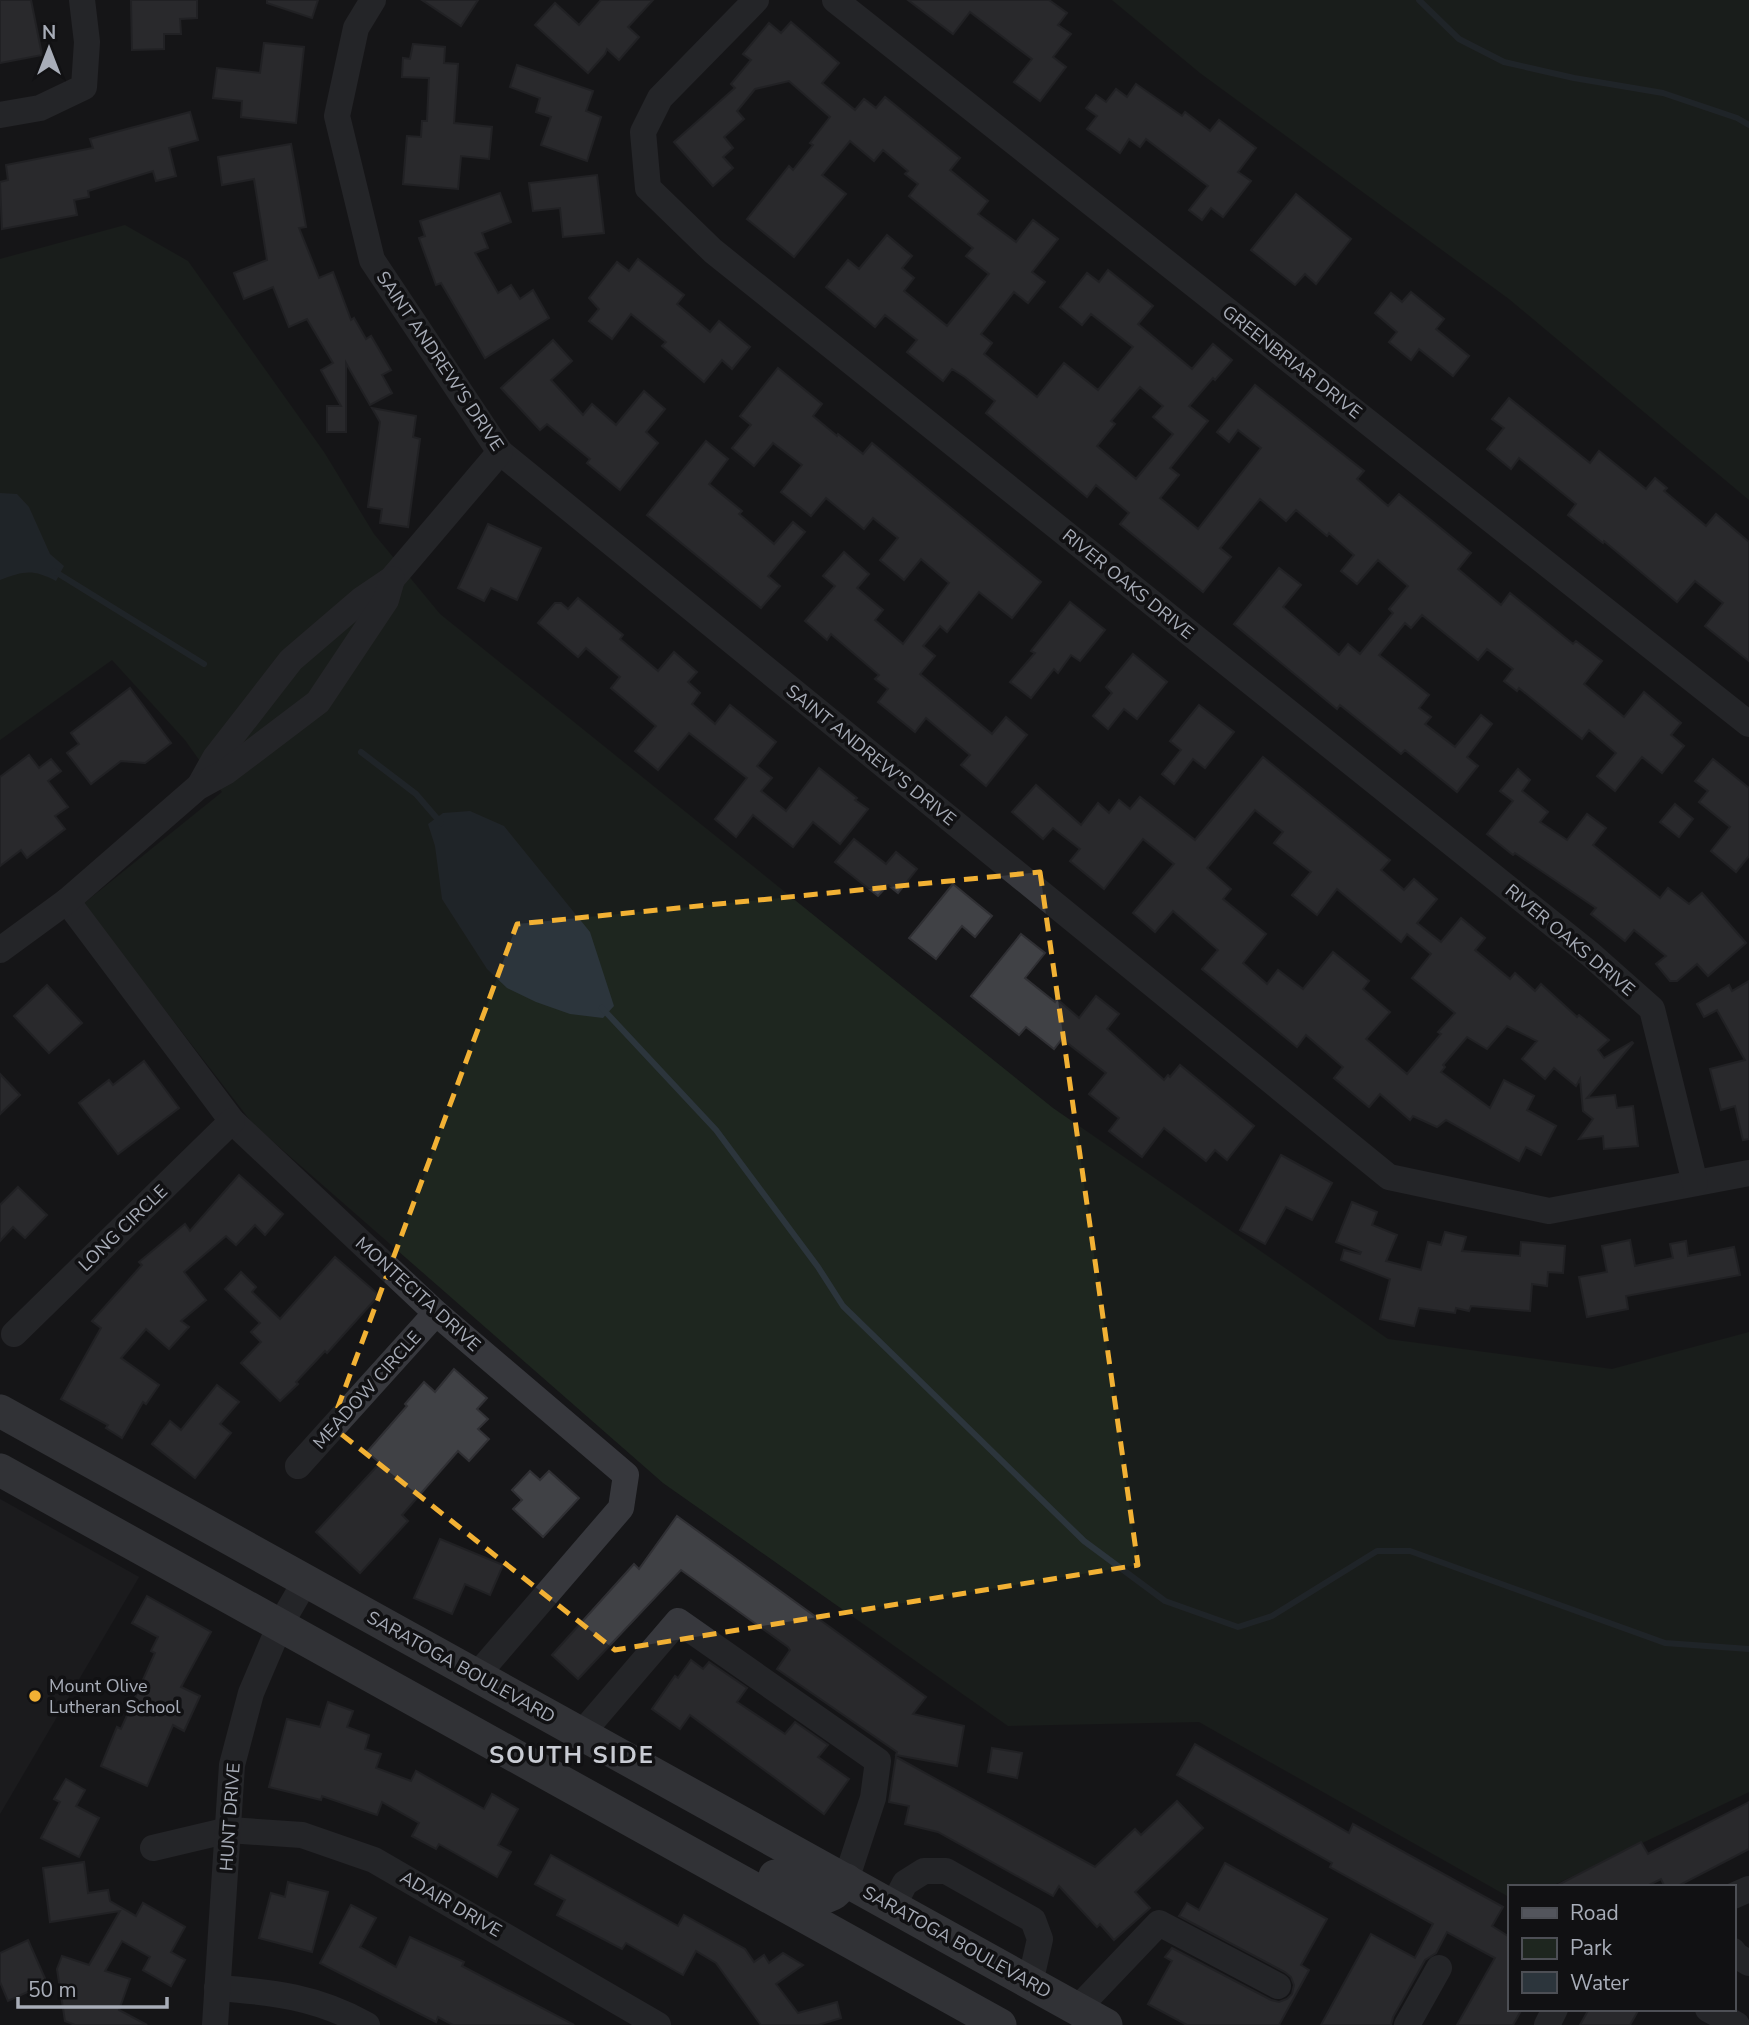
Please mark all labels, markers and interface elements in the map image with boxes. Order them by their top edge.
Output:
north arrow [14,14,84,84]
text: N [42,20,56,46]
street label: SAINT ANDREW'S DRIVE [371,266,509,456]
street label: GREENBRIAR DRIVE [1217,300,1367,424]
street label: RIVER OAKS DRIVE [1057,524,1199,644]
street label: SAINT ANDREW'S DRIVE [781,679,961,831]
street label: RIVER OAKS DRIVE [1500,879,1640,1001]
street label: LONG CIRCLE [73,1179,173,1277]
street label: MONTECITA DRIVE [350,1231,486,1357]
street label: MEADOW CIRCLE [308,1326,426,1454]
street label: SARATOGA BOULEVARD [363,1605,559,1729]
place label: Mount Olive Lutheran School [49,1674,181,1719]
marker: Mount Olive Lutheran School [27,1688,43,1704]
district label: SOUTH SIDE [489,1739,655,1771]
street label: HUNT DRIVE [214,1762,246,1872]
street label: ADAIR DRIVE [396,1865,506,1943]
street label: SARATOGA BOULEVARD [859,1880,1055,2004]
legend [1508,1885,1735,2011]
text: Road [1570,1899,1619,1927]
text: Park [1570,1934,1612,1962]
scale bar [18,1966,166,2010]
text: Water [1570,1969,1629,1997]
text: 50 m [28,1976,77,2004]

